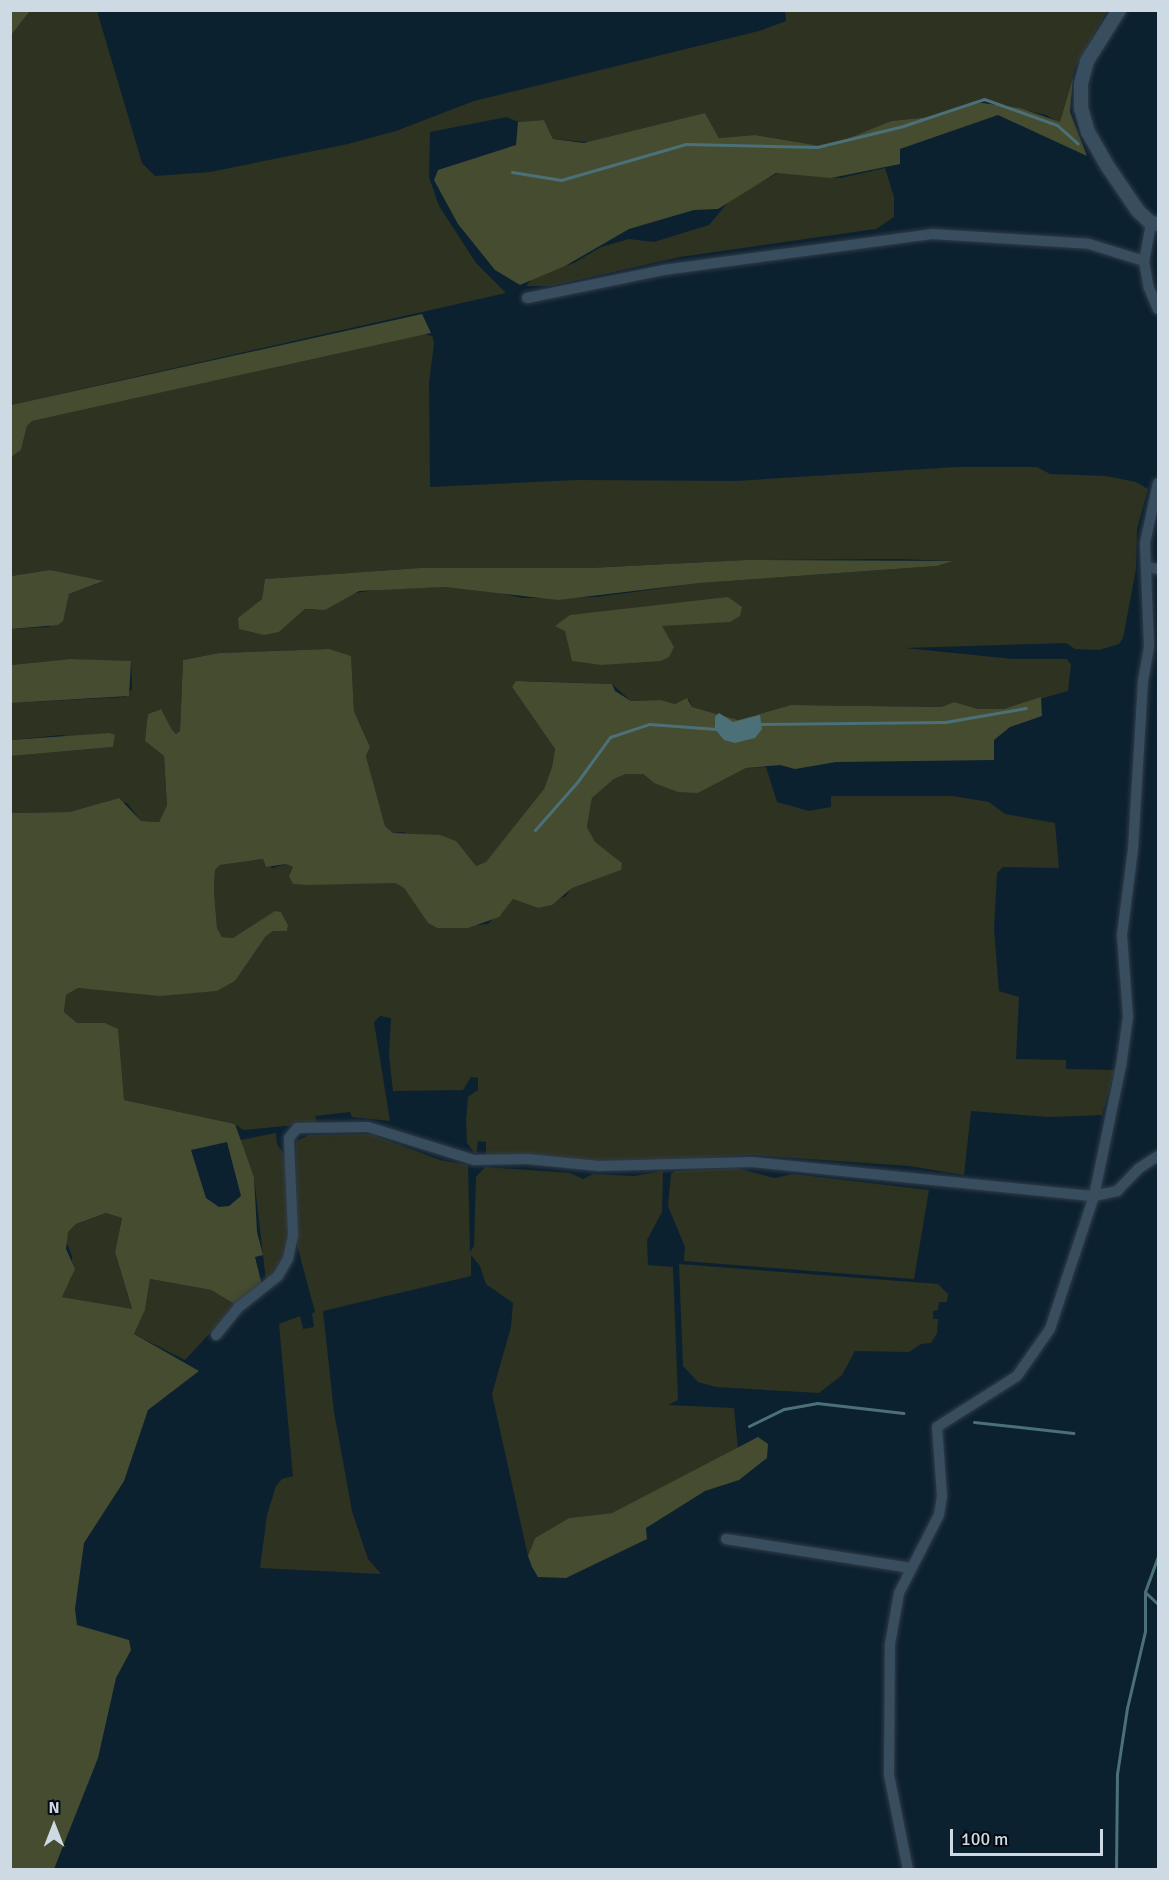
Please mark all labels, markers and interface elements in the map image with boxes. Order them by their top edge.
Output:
north arrow [24,1796,84,1856]
text: N [48,1798,60,1818]
scale bar [953,1817,1106,1855]
text: 100 m [961,1828,1008,1850]

